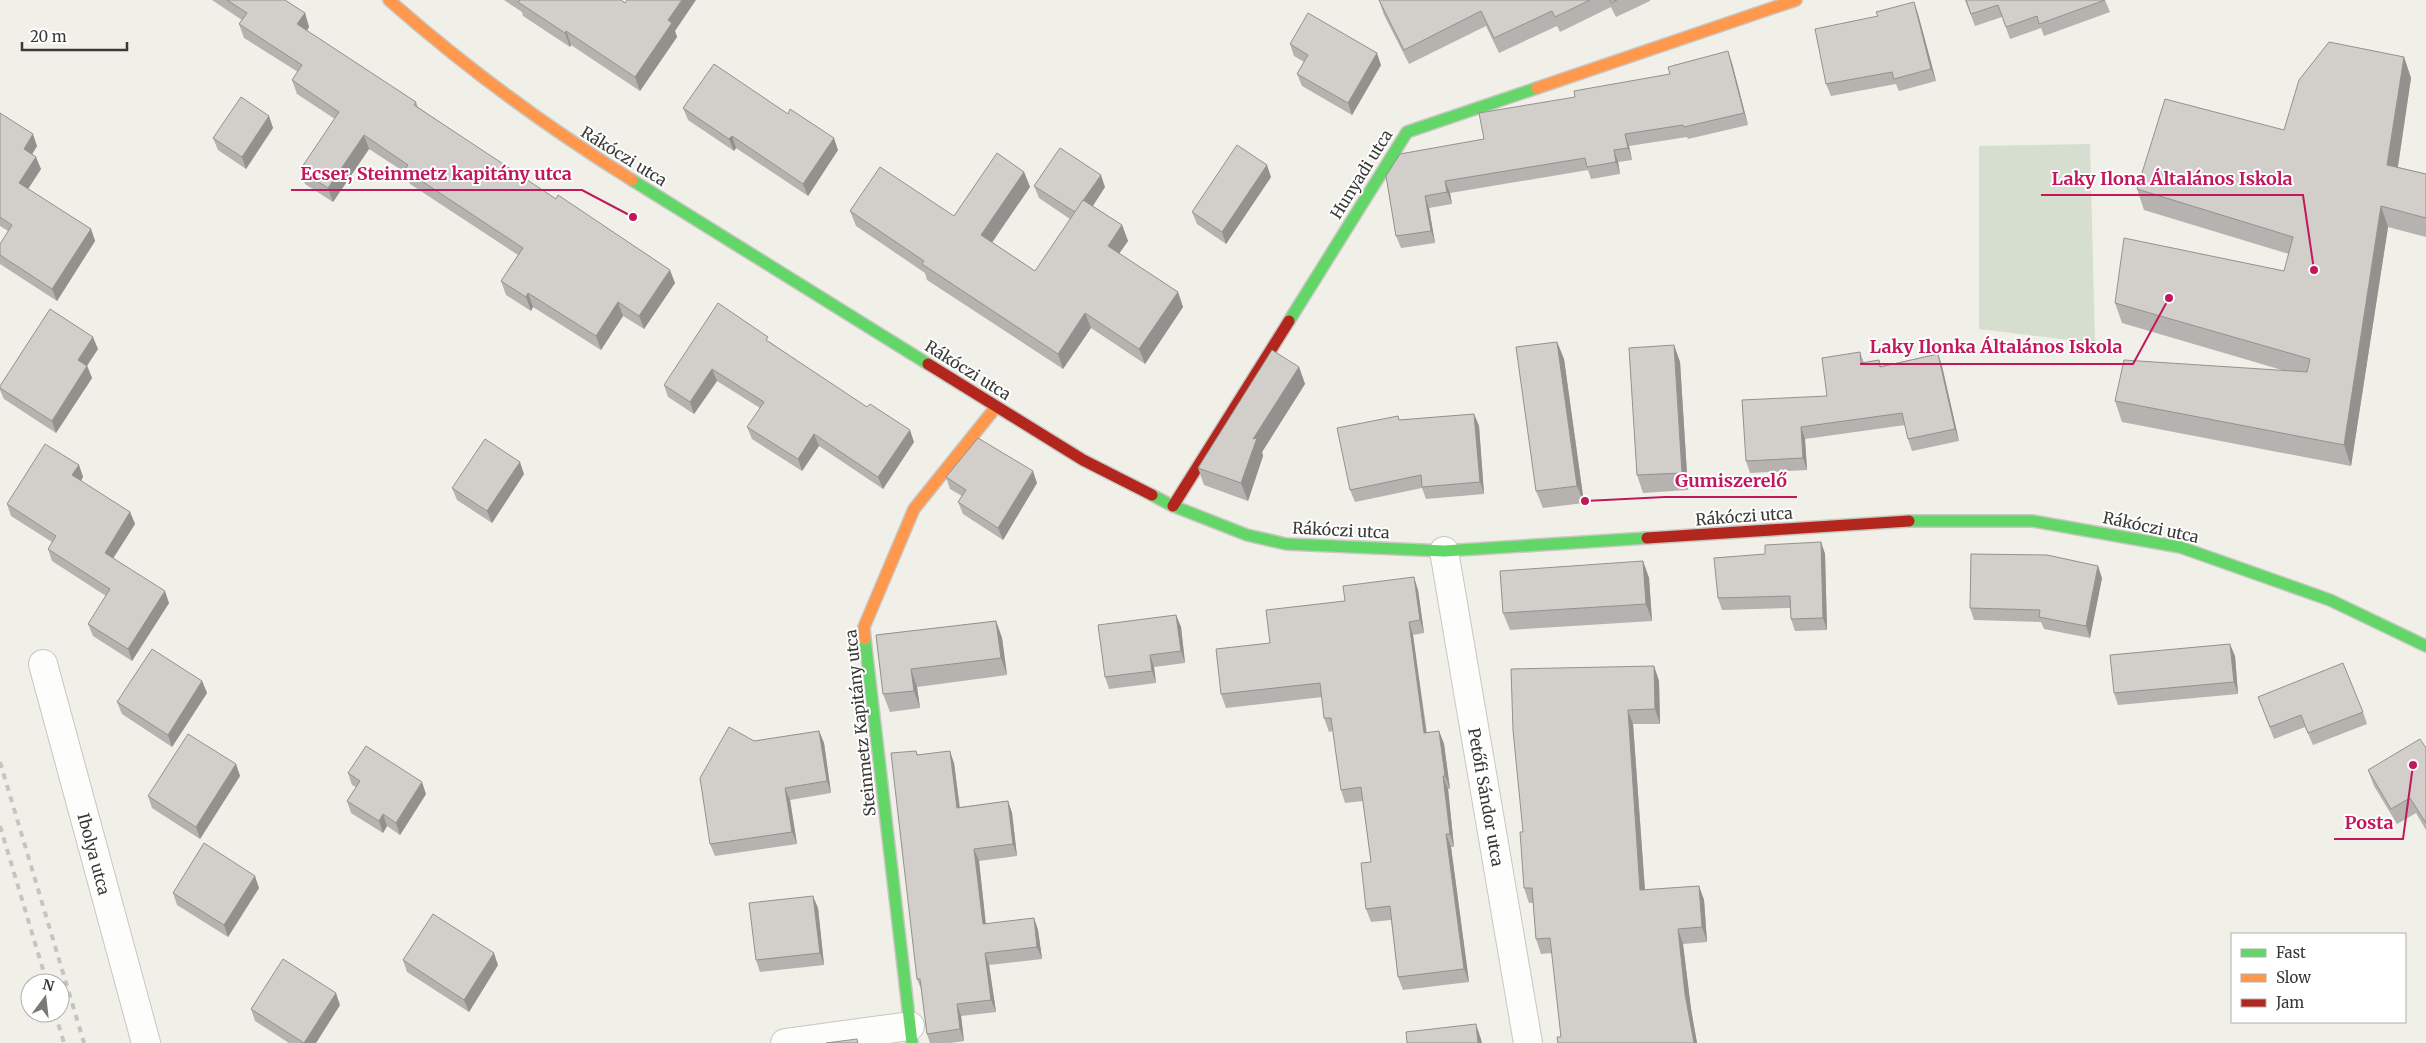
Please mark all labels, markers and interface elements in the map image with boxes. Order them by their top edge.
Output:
scale bar [22,20,128,52]
text: 20 m [30,27,67,46]
street label: Rákóczi utca [577,122,671,191]
street label: Hunyadi utca [1326,125,1397,222]
callout: Ecser, Steinmetz kapitány utca [291,157,582,190]
text: Ecser, Steinmetz kapitány utca [300,162,572,185]
callout: Laky Ilona Általános Iskola [2041,162,2303,195]
text: Laky Ilona Általános Iskola [2051,167,2293,190]
callout: Laky Ilonka Általános Iskola [1860,331,2133,364]
text: Laky Ilonka Általános Iskola [1870,335,2122,358]
street label: Rákóczi utca [921,336,1015,405]
callout: Gumiszerelő [1665,464,1797,497]
text: Gumiszerelő [1675,469,1787,492]
street label: Rákóczi utca [1695,503,1794,529]
street label: Rákóczi utca [2101,507,2201,547]
street label: Rákóczi utca [1292,517,1391,543]
street label: Steinmetz Kapitány utca [840,628,880,817]
street label: Petőfi Sándor utca [1464,726,1508,868]
callout: Posta [2334,806,2403,839]
street label: Ibolya utca [73,811,115,897]
text: Posta [2344,811,2394,834]
legend [2231,933,2406,1023]
text: Fast [2276,943,2306,962]
text: Slow [2276,968,2311,987]
north arrow [20,973,70,1023]
text: N [41,975,56,996]
text: Jam [2275,993,2304,1012]

